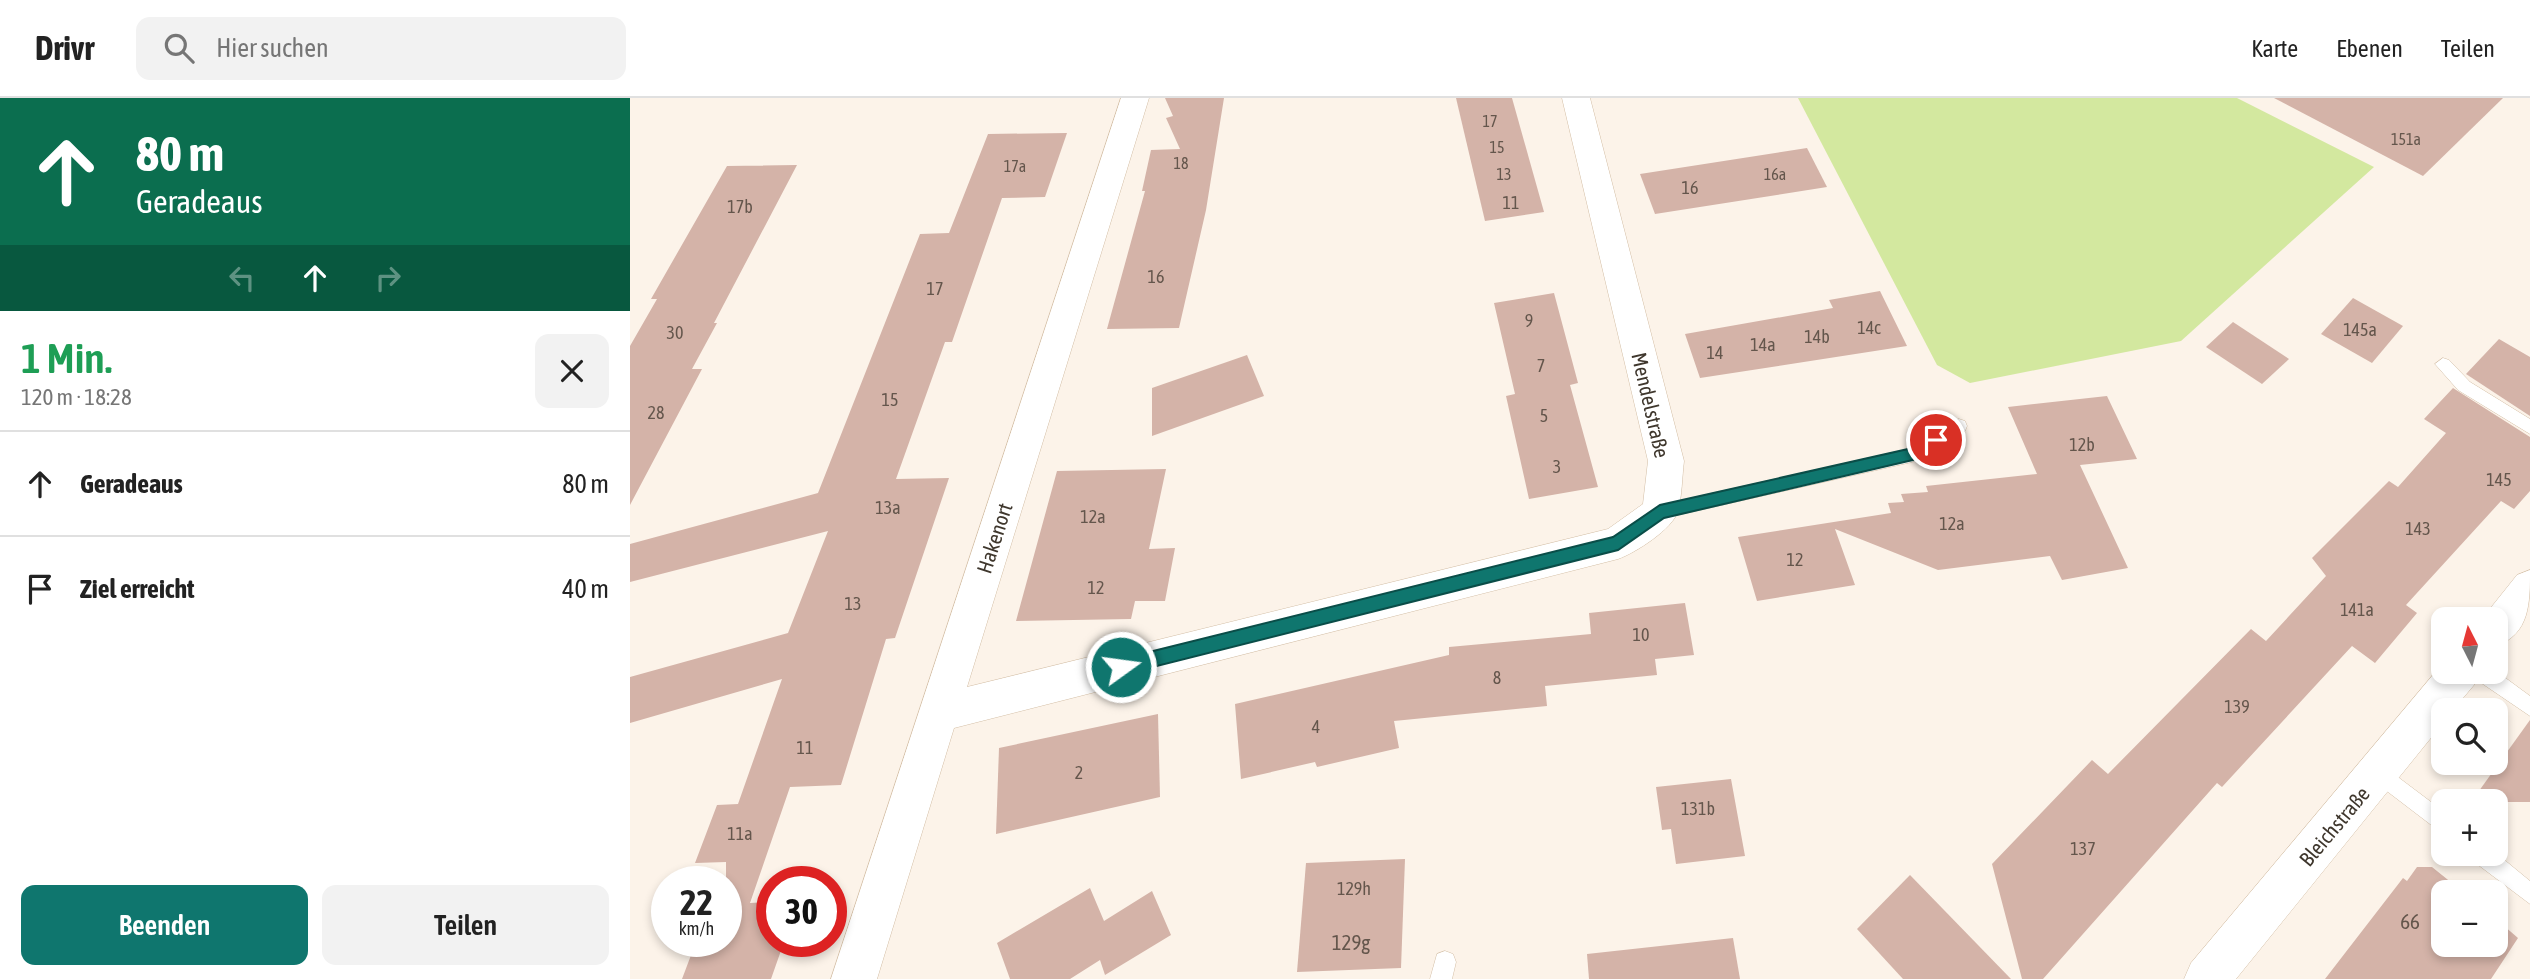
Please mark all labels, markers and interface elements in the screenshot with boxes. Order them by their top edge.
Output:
search box [136,17,626,80]
text: Drivr [35,29,94,67]
icon: search [160,29,198,67]
text: Hier suchen [216,33,329,63]
text: Karte [2251,35,2298,62]
text: Ebenen [2336,35,2403,62]
text: Teilen [2441,35,2495,62]
house number: 17 [1482,112,1498,130]
text: 80 m [136,125,224,181]
icon: ahead [21,126,112,217]
house number: 151a [2391,130,2421,148]
house number: 15 [1489,138,1505,156]
house number: 18 [1173,154,1189,172]
house number: 17a [1004,157,1026,175]
house number: 13 [1496,165,1512,183]
house number: 16a [1764,165,1786,183]
house number: 16 [1682,177,1698,198]
text: Geradeaus [136,183,263,220]
house number: 11 [1503,192,1519,213]
house number: 17b [727,196,753,217]
icon: left [223,259,261,297]
icon: ahead [296,259,334,297]
icon: right [369,259,407,297]
house number: 16 [1148,266,1164,287]
house number: 17 [927,278,943,299]
house number: 9 [1525,310,1533,331]
house number: 14c [1857,317,1881,338]
house number: 145a [2343,319,2377,340]
house number: 30 [667,322,683,343]
house number: 14b [1804,326,1830,347]
text: 1 Min. [21,334,112,382]
button: close [535,334,609,408]
house number: 14a [1750,334,1776,355]
house number: 14 [1707,342,1723,363]
street label: Mendelstraße [1627,350,1675,460]
house number: 7 [1537,355,1545,376]
text: 120 m · 18:28 [21,384,132,410]
house number: 15 [882,389,898,410]
house number: 28 [648,402,664,423]
house number: 5 [1540,405,1548,426]
pin [1906,410,1966,470]
icon: arrive [1917,421,1955,459]
house number: 12b [2069,434,2095,455]
house number: 3 [1553,456,1561,477]
icon: ahead [21,465,59,503]
text: Geradeaus [80,469,183,499]
text: 80 m [562,469,609,499]
house number: 145 [2486,469,2512,490]
house number: 13a [875,497,901,518]
street label: Hakenort [971,500,1017,576]
house number: 12a [1080,506,1106,527]
house number: 12a [1939,513,1965,534]
house number: 143 [2405,518,2431,539]
house number: 12 [1787,549,1803,570]
icon: arrive [21,570,59,608]
text: Ziel erreicht [80,574,195,604]
text: 40 m [562,574,609,604]
house number: 12 [1088,577,1104,598]
house number: 13 [845,593,861,614]
house number: 141a [2340,599,2374,620]
north arrow [2431,607,2508,684]
map controls [2431,607,2508,957]
house number: 10 [1633,624,1649,645]
position arrow [1084,630,1158,704]
house number: 8 [1493,667,1501,688]
house number: 139 [2224,696,2250,717]
button: search [2431,698,2508,775]
house number: 4 [1312,716,1320,737]
house number: 11 [797,737,813,758]
house number: 2 [1075,762,1083,783]
street label: Bleichstraße [2294,781,2374,871]
button: + [2431,789,2508,866]
house number: 131b [1681,798,1715,819]
house number: 11a [727,823,753,844]
house number: 137 [2070,838,2096,859]
speed limit sign: 30 [756,866,847,957]
house number: 129h [1337,878,1371,899]
button: − [2431,880,2508,957]
text: 22 [680,882,713,922]
button: Beenden [21,885,308,965]
button: Teilen [322,885,609,965]
house number: 66 [2400,909,2420,933]
text: km/h [679,918,714,939]
house number: 129g [1332,930,1370,954]

